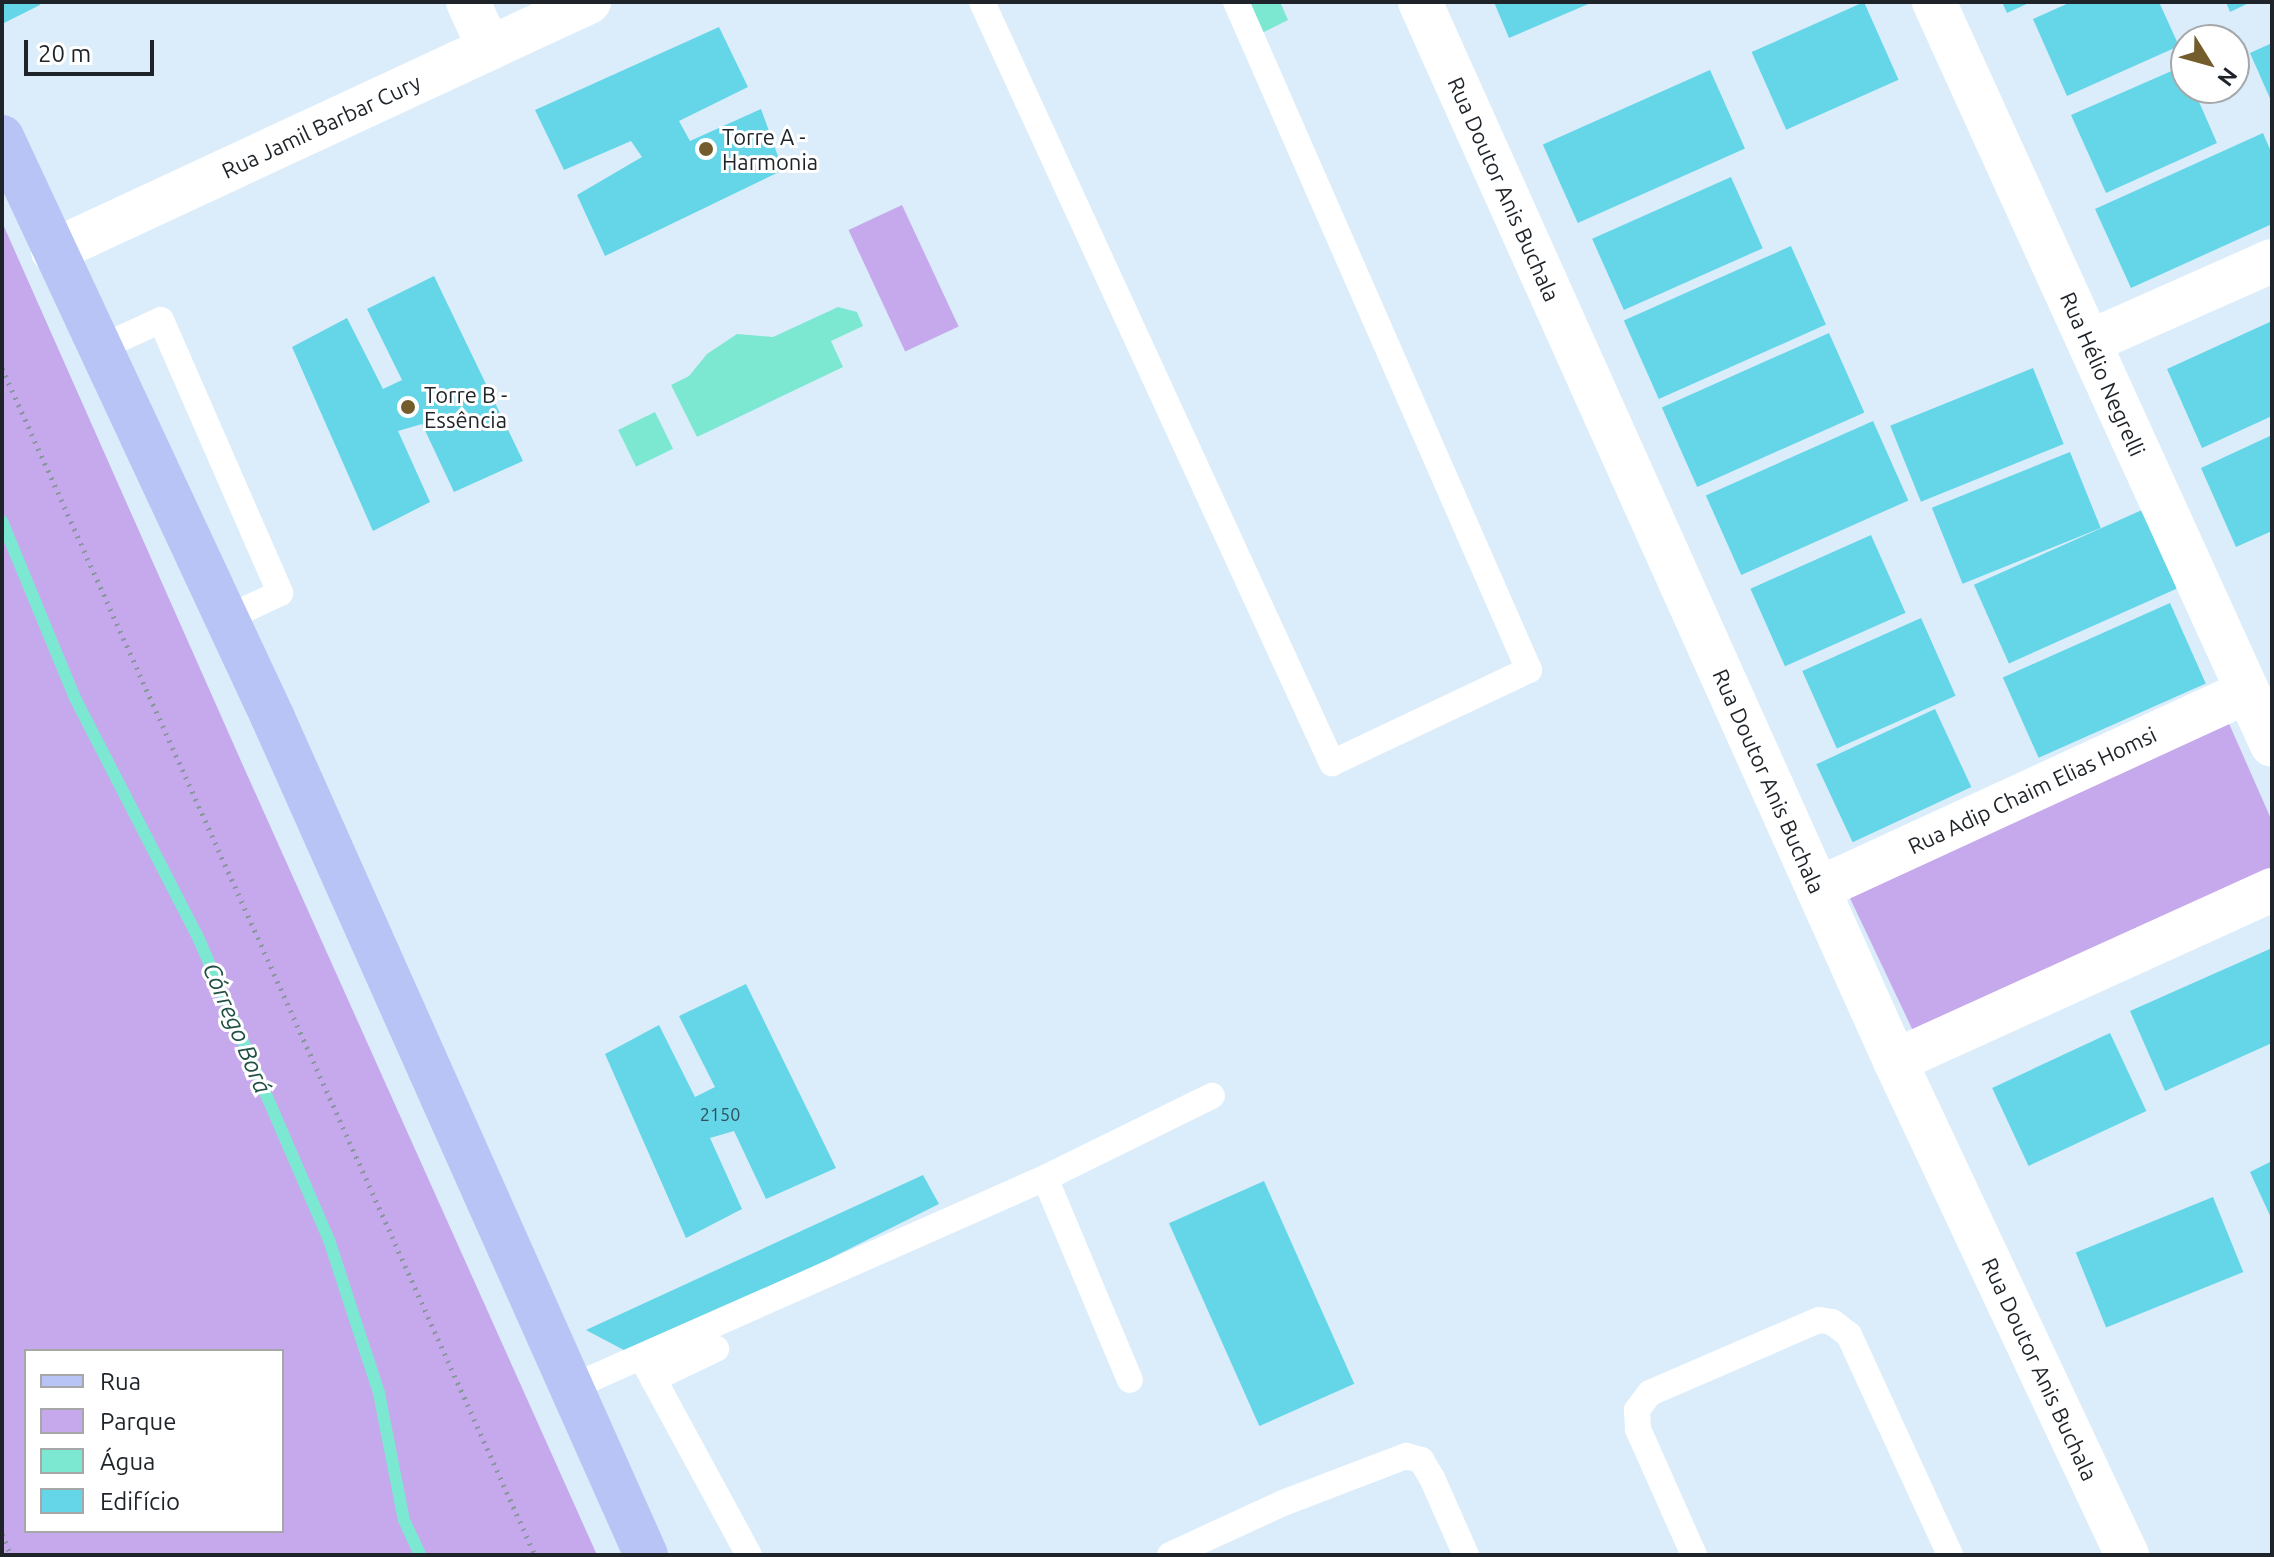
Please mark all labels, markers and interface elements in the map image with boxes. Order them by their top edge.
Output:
scale bar [28,24,158,74]
north arrow [2170,24,2250,104]
text: 20 m [38,40,91,67]
text: N [2213,63,2243,92]
street label: Rua Jamil Barbar Cury [217,68,425,184]
street label: Rua Doutor Anis Buchala [1443,73,1565,305]
place label: Torre A - Harmonia [722,123,818,174]
marker: Torre A - Harmonia [697,140,715,158]
street label: Rua Hélio Negrelli [2055,288,2151,460]
place label: Torre B - Essência [424,381,507,432]
marker: Torre B - Essência [399,398,417,416]
street label: Rua Doutor Anis Buchala [1708,665,1830,897]
street label: Rua Adip Chaim Elias Homsi [1904,721,2160,859]
water label: Córrego Borá [197,958,277,1098]
house number: 2150 [700,1103,740,1125]
street label: Rua Doutor Anis Buchala [1977,1253,2103,1485]
legend [24,1349,284,1533]
text: Rua [100,1368,141,1395]
text: Parque [100,1408,177,1435]
text: Água [100,1448,155,1475]
text: Edifício [100,1488,180,1515]

